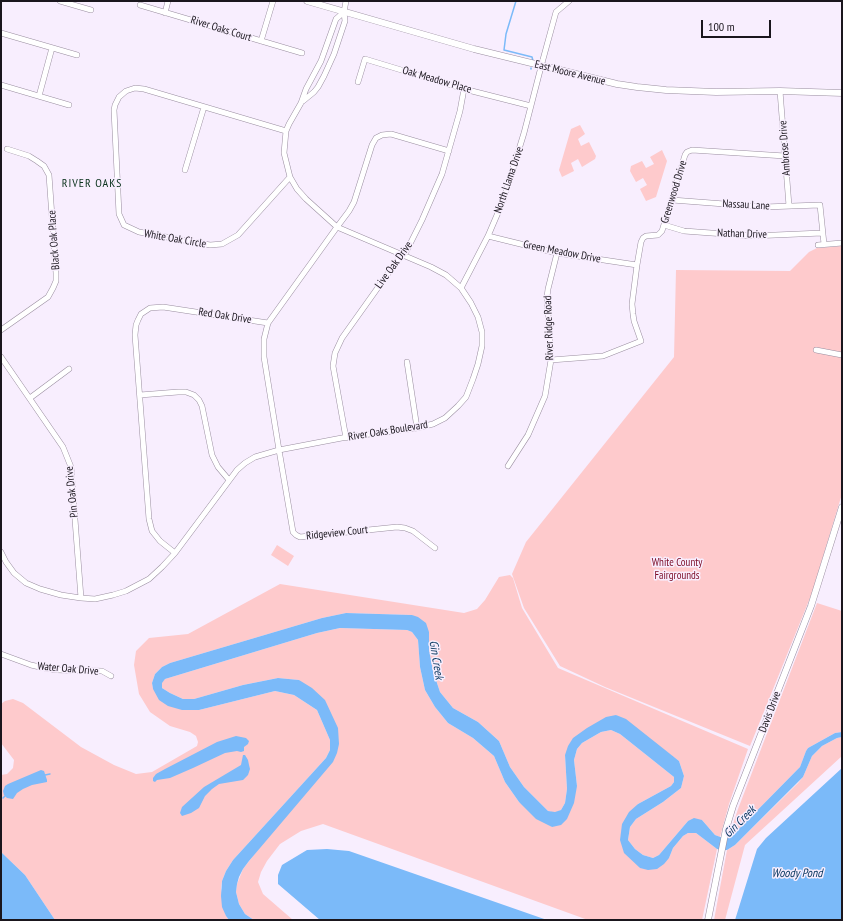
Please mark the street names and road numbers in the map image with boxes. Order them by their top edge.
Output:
street label: River Oaks Court [189,13,253,45]
street label: East Moore Avenue [533,58,607,88]
street label: Oak Meadow Place [401,64,473,96]
street label: Ambrose Drive [776,120,794,176]
street label: North Llama Drive [491,145,527,215]
street label: Greenwood Drive [658,159,690,225]
street label: Nassau Lane [722,197,770,213]
street label: Black Oak Place [45,210,63,270]
street label: White Oak Circle [143,227,207,251]
street label: Nathan Drive [717,227,767,241]
street label: Green Meadow Drive [522,238,602,266]
street label: Live Oak Drive [372,239,416,291]
street label: River Ridge Road [541,295,557,361]
street label: Red Oak Drive [198,305,252,327]
street label: River Oaks Boulevard [347,418,429,444]
street label: Pin Oak Drive [63,466,81,518]
street label: Ridgeview Court [305,523,369,543]
street label: Water Oak Drive [37,660,99,678]
street label: Davis Drive [756,690,784,734]

